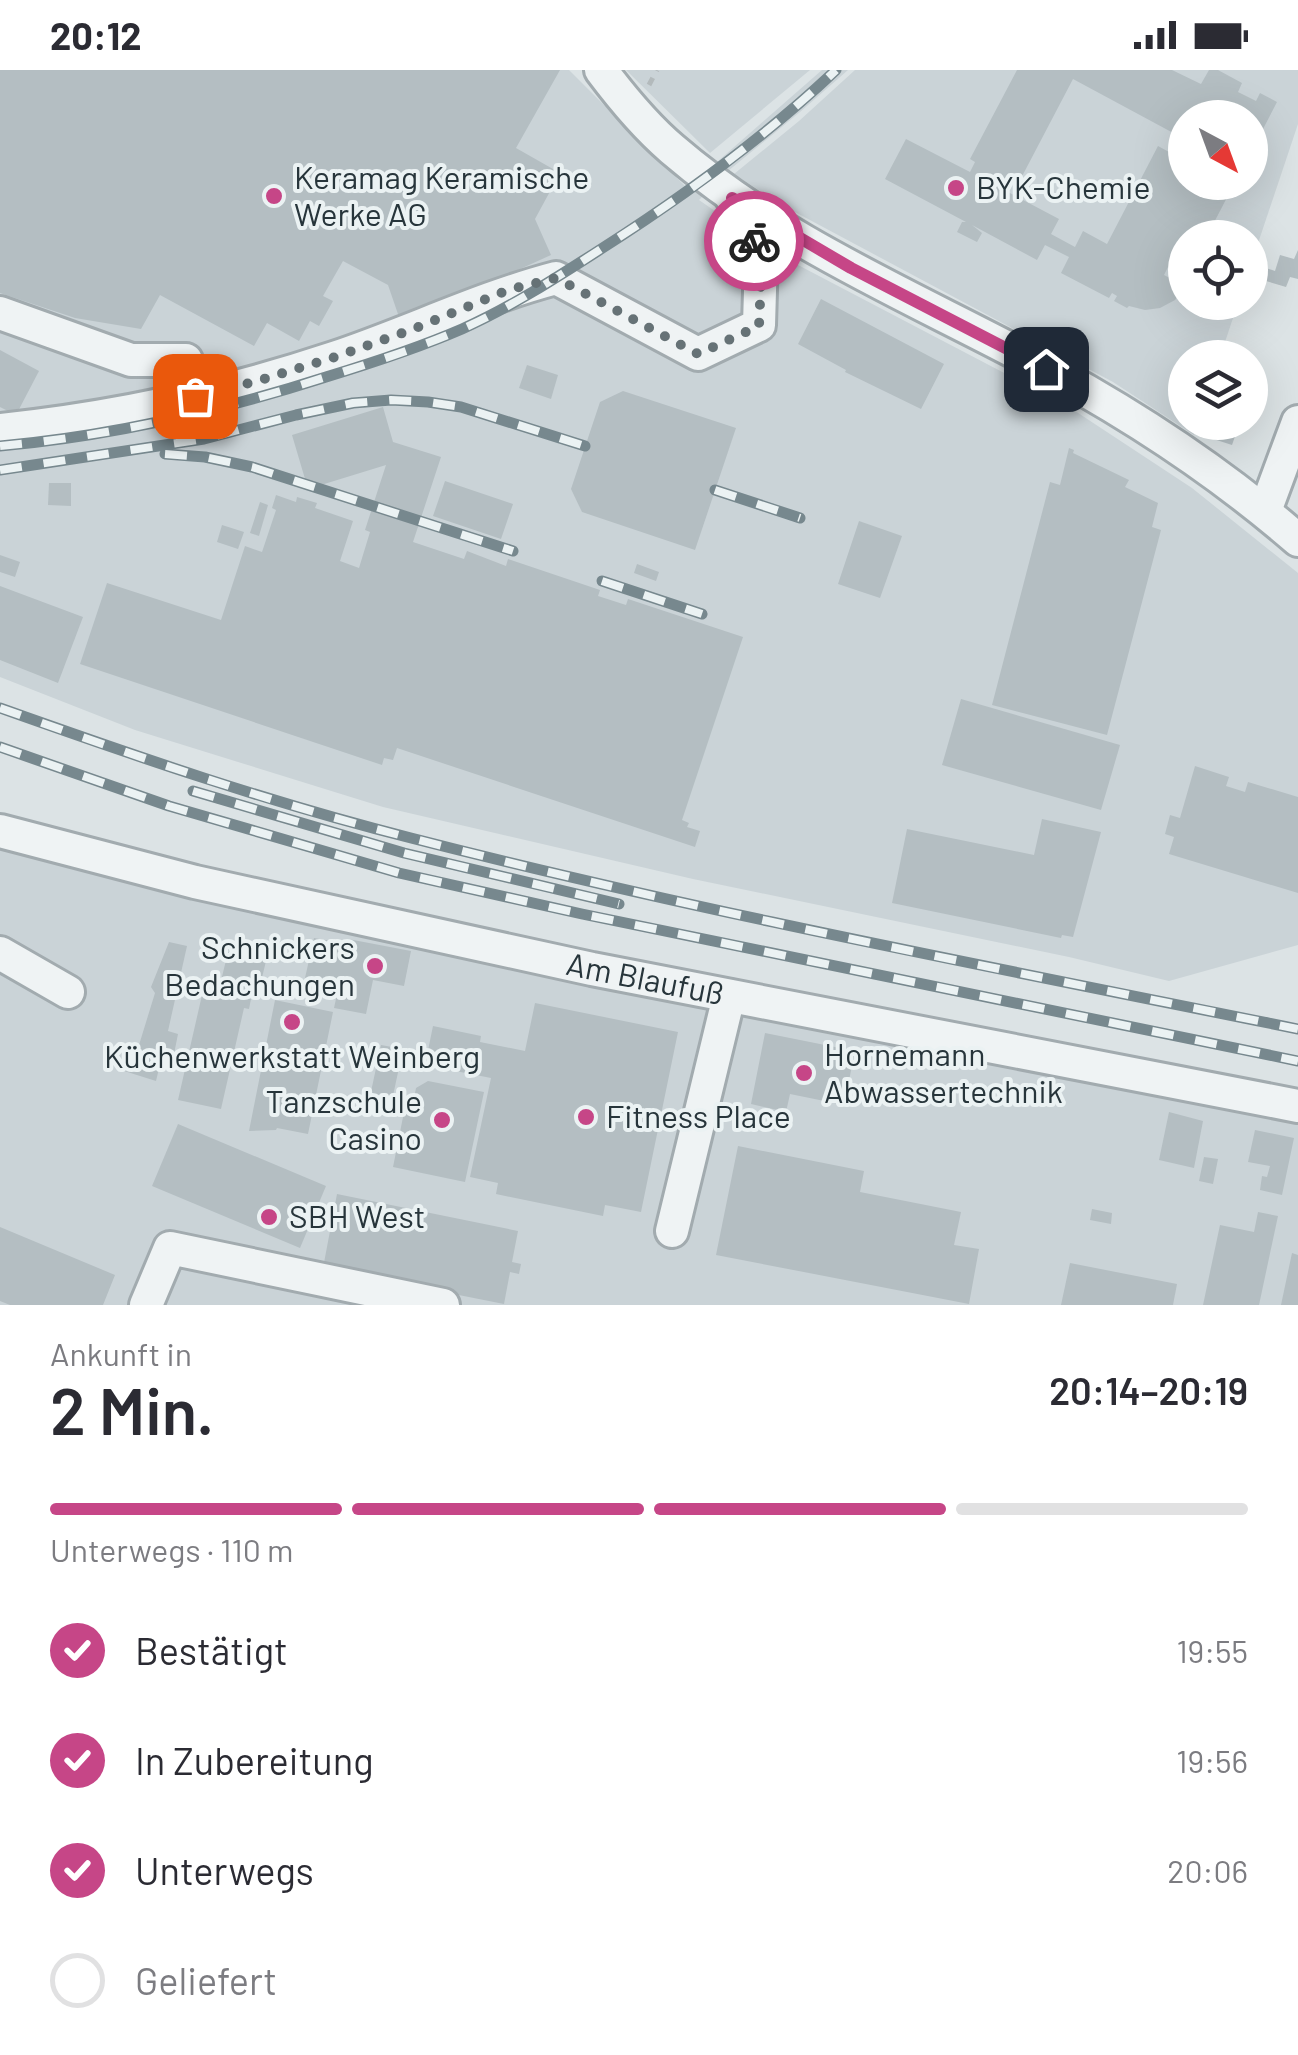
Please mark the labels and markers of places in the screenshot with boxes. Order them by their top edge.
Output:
place label: Keramag Keramische Werke AG [294,157,589,232]
place label: BYK-Chemie [976,167,1151,205]
marker: BYK-Chemie [945,177,967,199]
marker: Keramag Keramische Werke AG [263,185,285,207]
pin [1004,327,1089,412]
pin [153,354,238,439]
place label: Schnickers Bedachungen [164,927,355,1002]
marker: Schnickers Bedachungen [364,955,386,977]
marker: Küchenwerkstatt Weinberg [281,1011,303,1033]
place label: Hornemann Abwassertechnik [824,1034,1063,1109]
place label: Küchenwerkstatt Weinberg [104,1036,480,1074]
marker: Hornemann Abwassertechnik [793,1062,815,1084]
place label: Tanzschule Casino [266,1081,422,1156]
place label: Fitness Place [606,1096,791,1134]
marker: Fitness Place [575,1106,597,1128]
marker: Tanzschule Casino [431,1109,453,1131]
place label: SBH West [289,1196,425,1234]
marker: SBH West [258,1206,280,1228]

